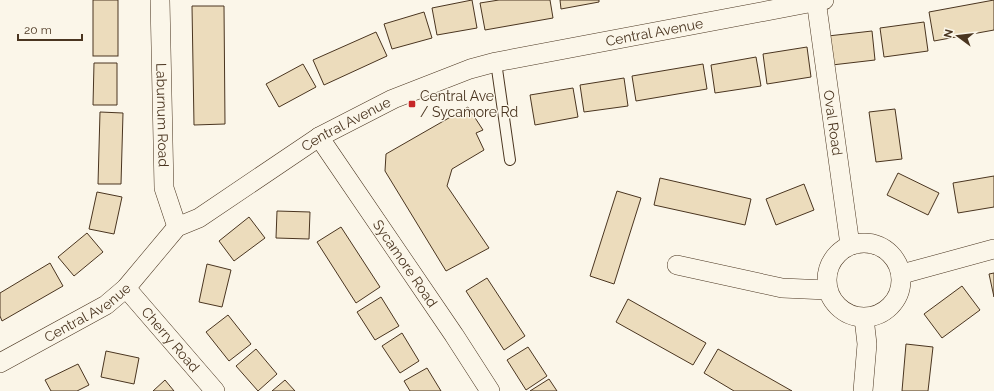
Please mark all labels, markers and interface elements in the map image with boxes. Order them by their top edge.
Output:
street label: Central Avenue [604,15,704,49]
scale bar [18,16,82,42]
north arrow [938,16,978,56]
text: 20 m [24,23,52,37]
text: N [941,28,956,39]
street label: Laburnum Road [153,63,172,167]
place label: Central Ave / Sycamore Rd [420,88,518,120]
street label: Oval Road [821,89,846,157]
street label: Central Avenue [298,94,393,155]
marker: Central Ave / Sycamore Rd [407,99,417,109]
street label: Sycamore Road [370,217,441,310]
street label: Central Avenue [41,280,134,345]
street label: Cherry Road [138,304,203,375]

